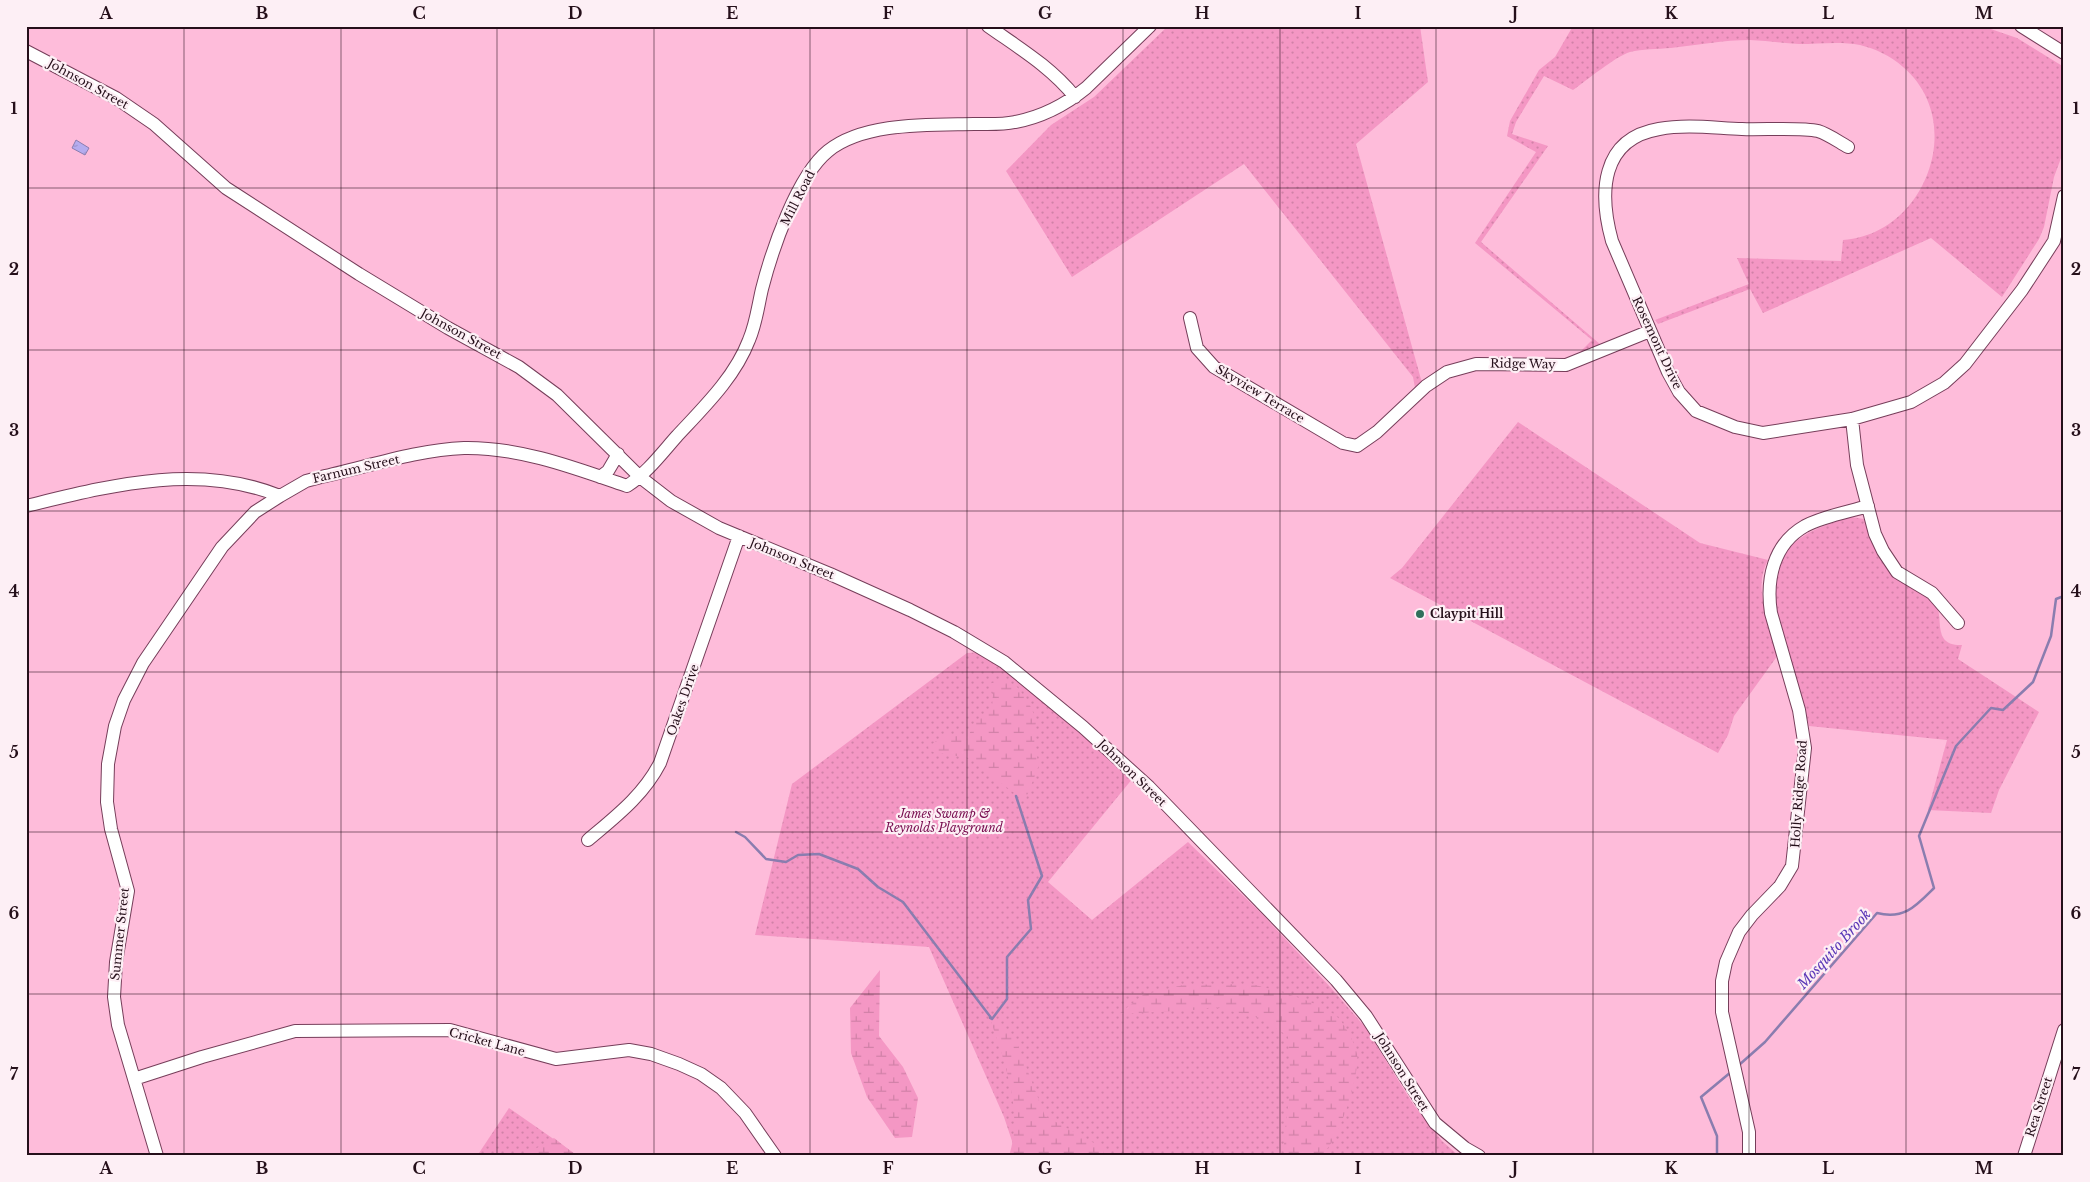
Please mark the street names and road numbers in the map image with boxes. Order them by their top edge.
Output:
street label: Johnson Street [44,54,132,112]
street label: Mill Road [777,167,818,228]
street label: Rosemont Drive [1629,294,1686,392]
street label: Johnson Street [417,304,505,362]
street label: Ridge Way [1490,355,1556,372]
street label: Skyview Terrace [1213,361,1307,426]
street label: Farnum Street [311,451,401,486]
street label: Johnson Street [746,534,837,582]
street label: Oakes Drive [663,662,702,738]
street label: Johnson Street [1093,735,1170,810]
street label: Holly Ridge Road [1787,740,1810,848]
street label: Summer Street [107,886,132,981]
street label: Cricket Lane [447,1024,527,1059]
street label: Johnson Street [1371,1028,1433,1114]
street label: Rea Street [2022,1074,2055,1139]

